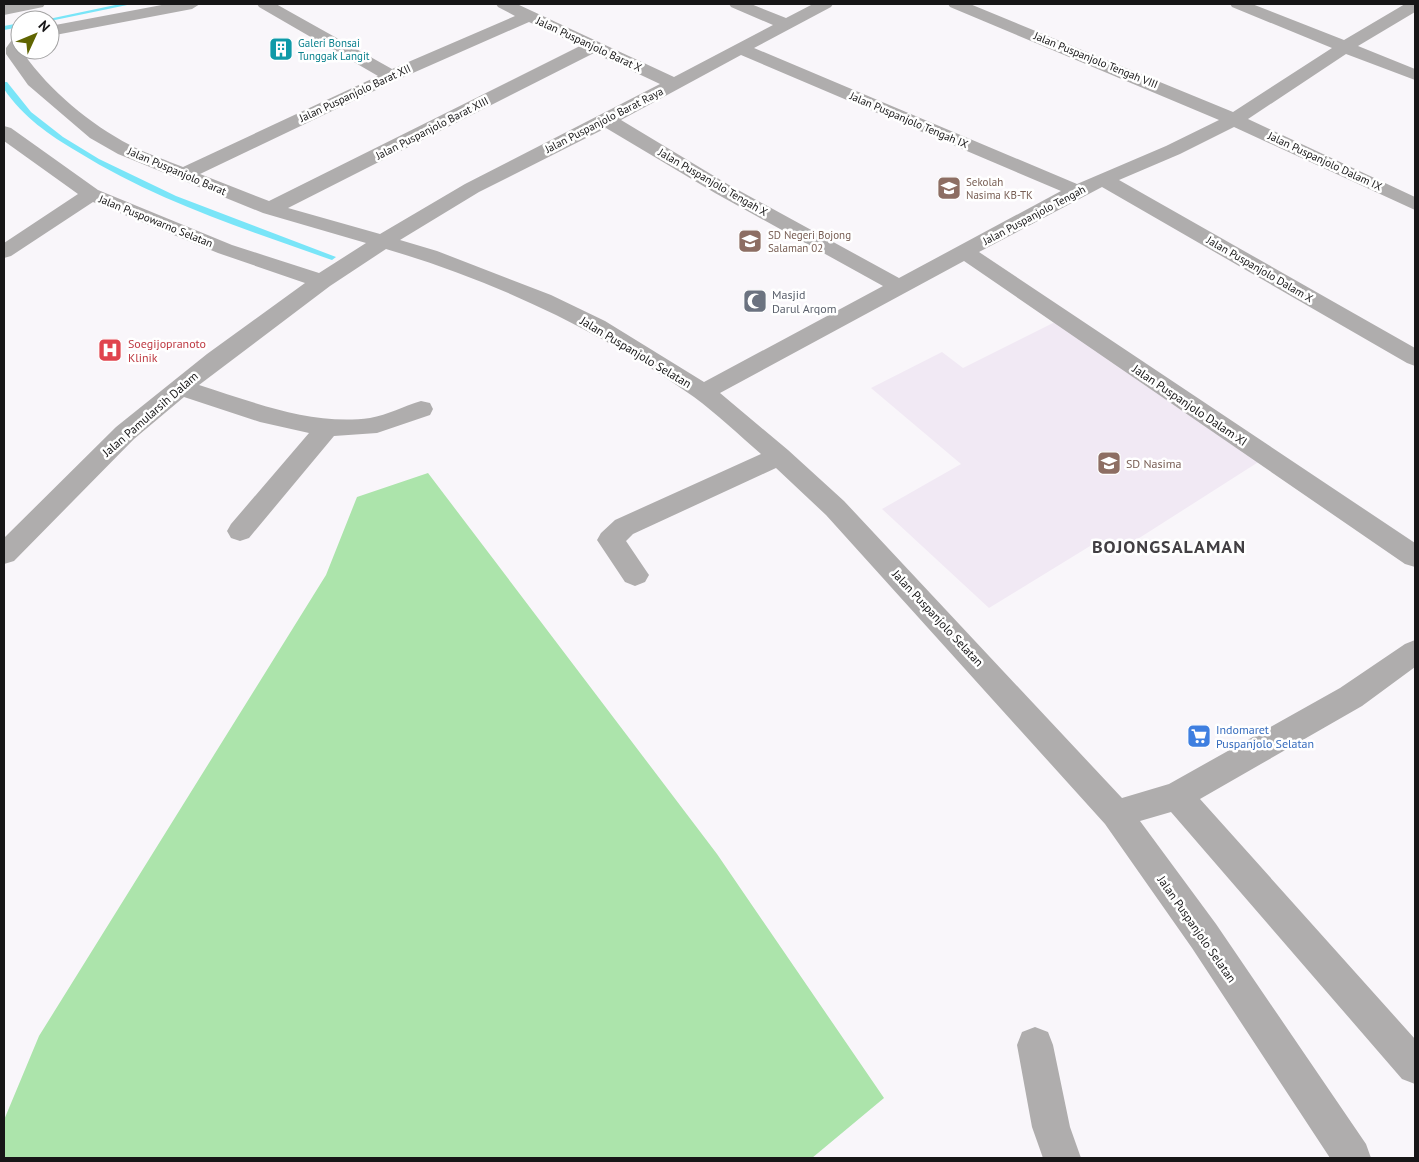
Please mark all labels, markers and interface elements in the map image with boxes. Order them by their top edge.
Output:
north arrow [10,10,60,60]
street label: Jalan Puspanjolo Barat X [533,13,644,75]
text: N [35,16,54,36]
street label: Jalan Puspanjolo Tengah VIII [1031,28,1160,91]
building icon: Galeri Bonsai Tunggak Langit [268,36,294,62]
place label: Galeri Bonsai Tunggak Langit [298,36,370,63]
street label: Jalan Puspanjolo Barat XII [296,61,413,125]
street label: Jalan Puspanjolo Barat Raya [542,84,666,156]
street label: Jalan Puspanjolo Tengah IX [847,88,970,151]
street label: Jalan Puspanjolo Barat XIII [372,93,491,163]
street label: Jalan Puspanjolo Dalam IX [1265,128,1384,194]
street label: Jalan Puspanjolo Barat [125,144,229,198]
street label: Jalan Puspanjolo Tengah X [655,145,770,219]
school or university icon: Sekolah Nasima KB-TK [936,175,962,201]
place label: Sekolah Nasima KB-TK [966,175,1033,202]
street label: Jalan Puspanjolo Tengah [979,182,1088,248]
street label: Jalan Puspowarno Selatan [96,191,215,250]
school or university icon: SD Negeri Bojong Salaman 02 [737,228,763,254]
place label: SD Negeri Bojong Salaman 02 [768,228,851,255]
street label: Jalan Puspanjolo Dalam X [1203,232,1316,305]
place label: Masjid Darul Arqom [772,287,836,316]
mosque icon: Masjid Darul Arqom [742,288,768,314]
street label: Jalan Puspanjolo Selatan [577,312,694,391]
place label: Soegijopranoto Klinik [128,336,206,365]
hospital icon: Soegijopranoto Klinik [97,337,123,363]
street label: Jalan Puspanjolo Dalam XI [1129,360,1250,449]
street label: Jalan Pamularsih Dalam [98,368,201,460]
school or university icon: SD Nasima [1096,450,1122,476]
place label: SD Nasima [1126,456,1181,471]
district label: BOJONGSALAMAN [1092,535,1246,558]
street label: Jalan Puspanjolo Selatan [889,566,987,669]
place label: Indomaret Puspanjolo Selatan [1216,722,1314,751]
supermarket icon: Indomaret Puspanjolo Selatan [1186,723,1212,749]
street label: Jalan Puspanjolo Selatan [1154,872,1240,985]

